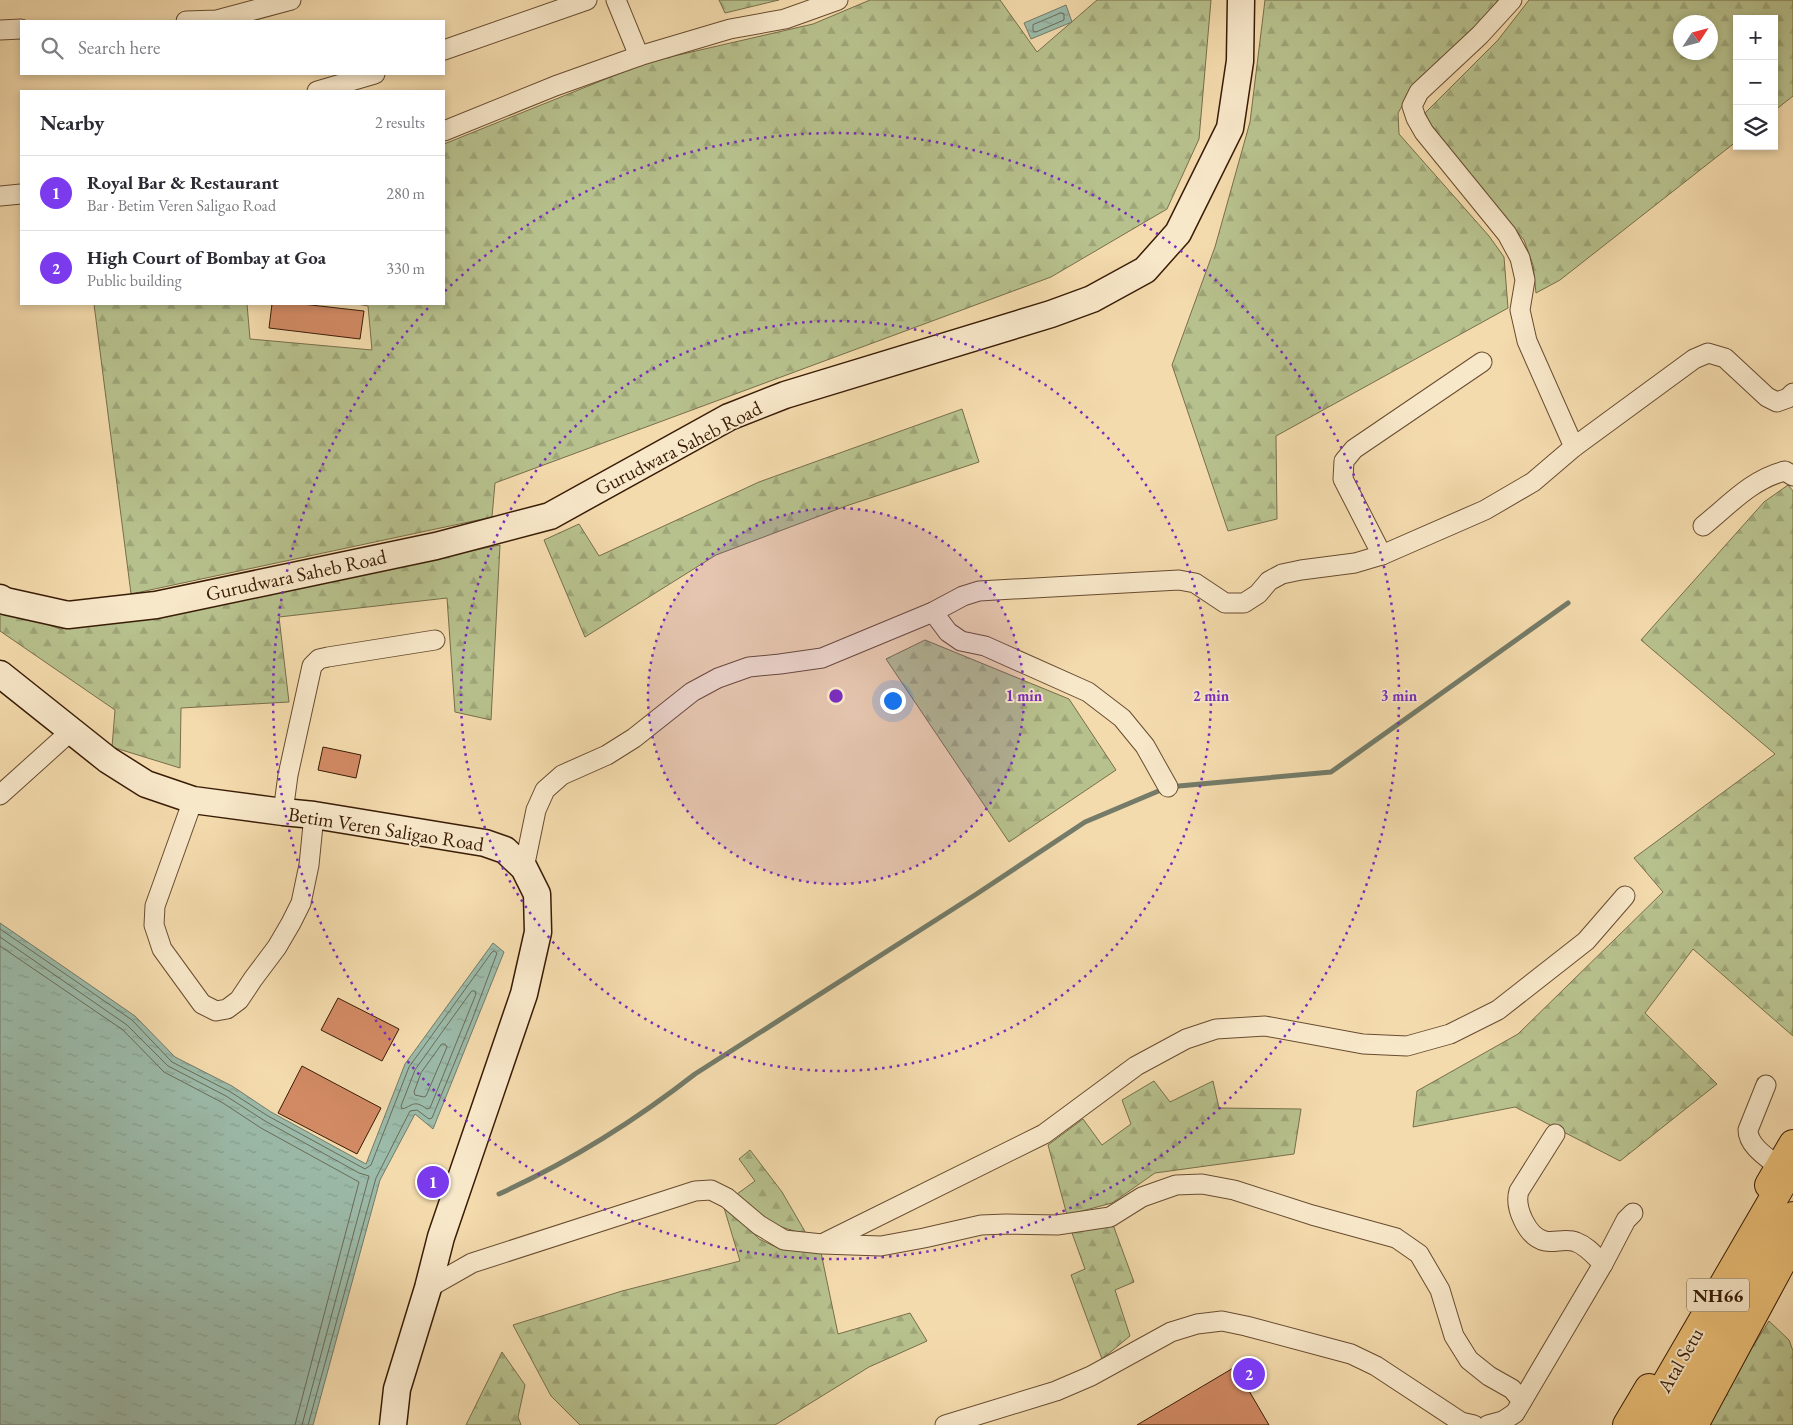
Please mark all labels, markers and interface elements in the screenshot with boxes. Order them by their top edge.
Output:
north arrow [1673,15,1718,60]
map controls [1733,15,1778,150]
button: + [1733,15,1778,60]
search box [20,20,445,75]
icon: search [38,34,66,62]
text: Search here [78,35,160,60]
button: − [1733,60,1778,105]
button: layers [1733,105,1778,150]
text: Nearby [40,109,104,136]
text: 2 results [375,112,425,133]
text: Royal Bar & Restaurant [87,170,279,195]
text: 1 [52,183,60,204]
text: 280 m [386,183,425,204]
text: Bar · Betim Veren Saligao Road [87,195,276,216]
text: High Court of Bombay at Goa [87,245,326,270]
text: 2 [52,258,60,279]
text: 330 m [386,258,425,279]
text: Public building [87,270,182,291]
street label: Gurudwara Saheb Road [590,394,767,501]
street label: Gurudwara Saheb Road [203,543,390,607]
text: 1 min [1006,686,1043,705]
text: 2 min [1193,686,1230,705]
text: 3 min [1381,686,1418,705]
centre of rings [827,687,845,705]
your location [880,688,906,714]
street label: Betim Veren Saligao Road [286,801,487,857]
pin: 1 [417,1163,449,1201]
road number: NH66 [1687,1278,1749,1312]
street label: Atal Setu [1651,1322,1709,1398]
pin: 2 [1233,1355,1265,1393]

